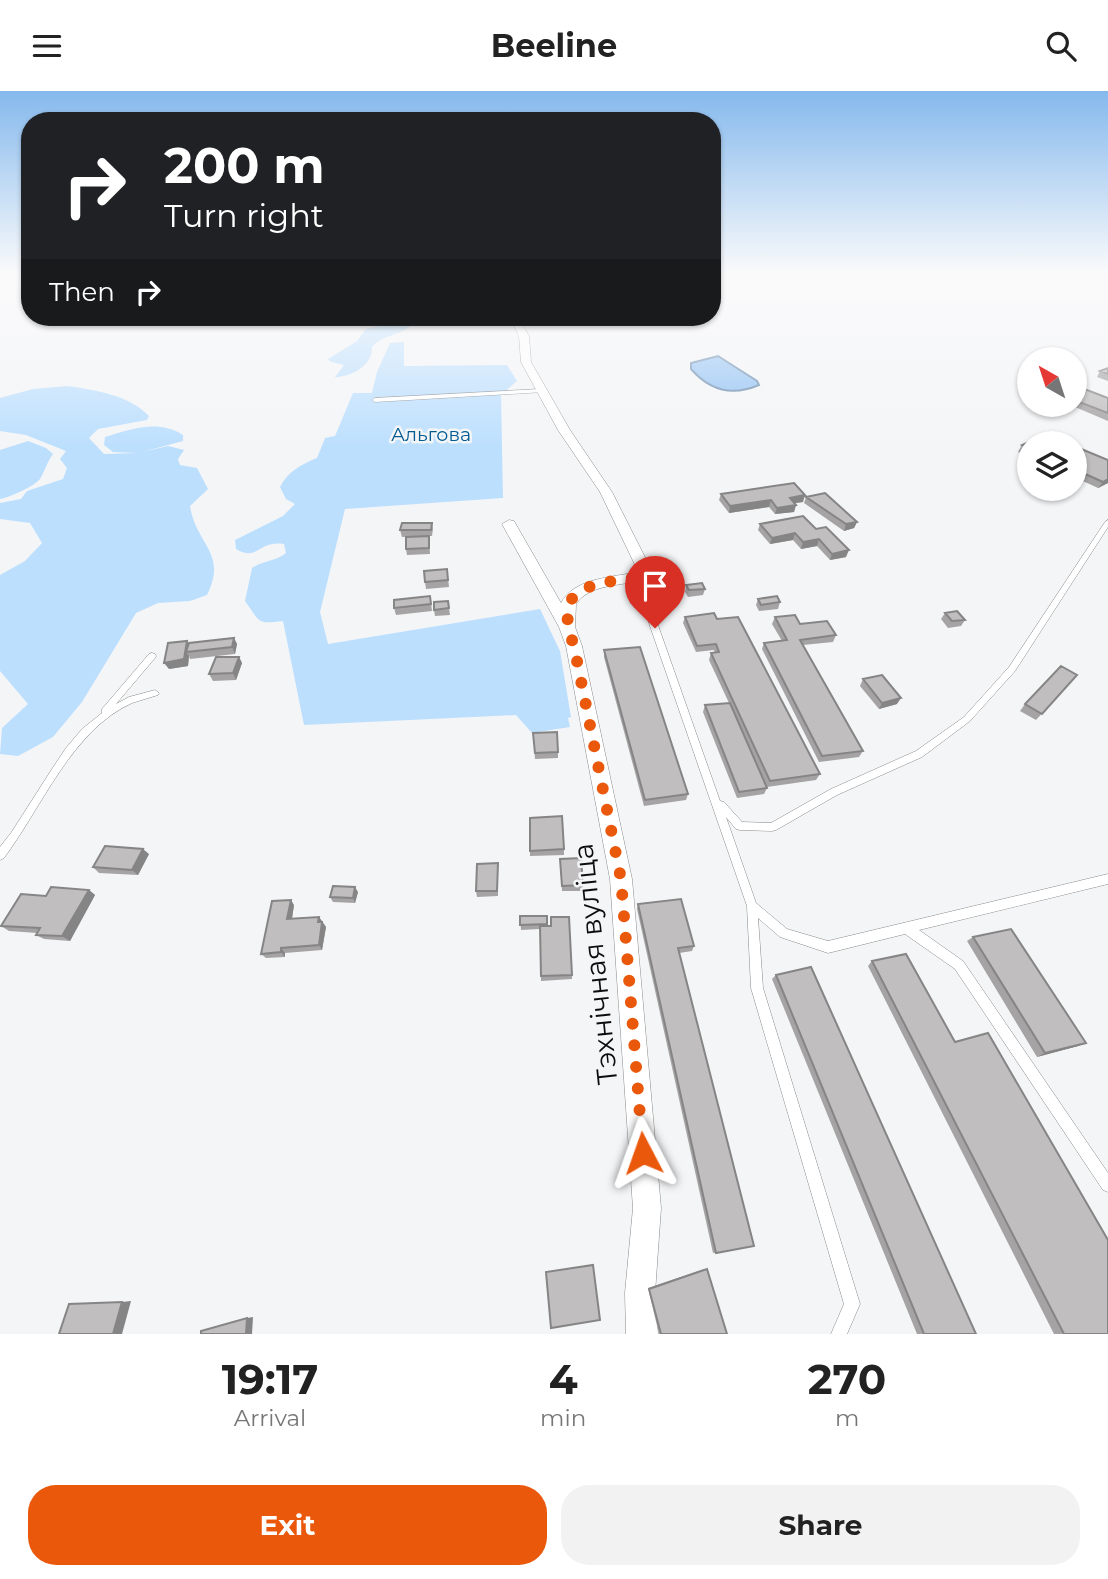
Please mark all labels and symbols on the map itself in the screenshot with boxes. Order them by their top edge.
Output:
north arrow [1017,347,1087,417]
park label: Альгова [391,423,471,446]
pin [625,556,685,628]
street label: Тэхнічная вуліца [565,842,625,1086]
position arrow [606,1116,680,1190]

